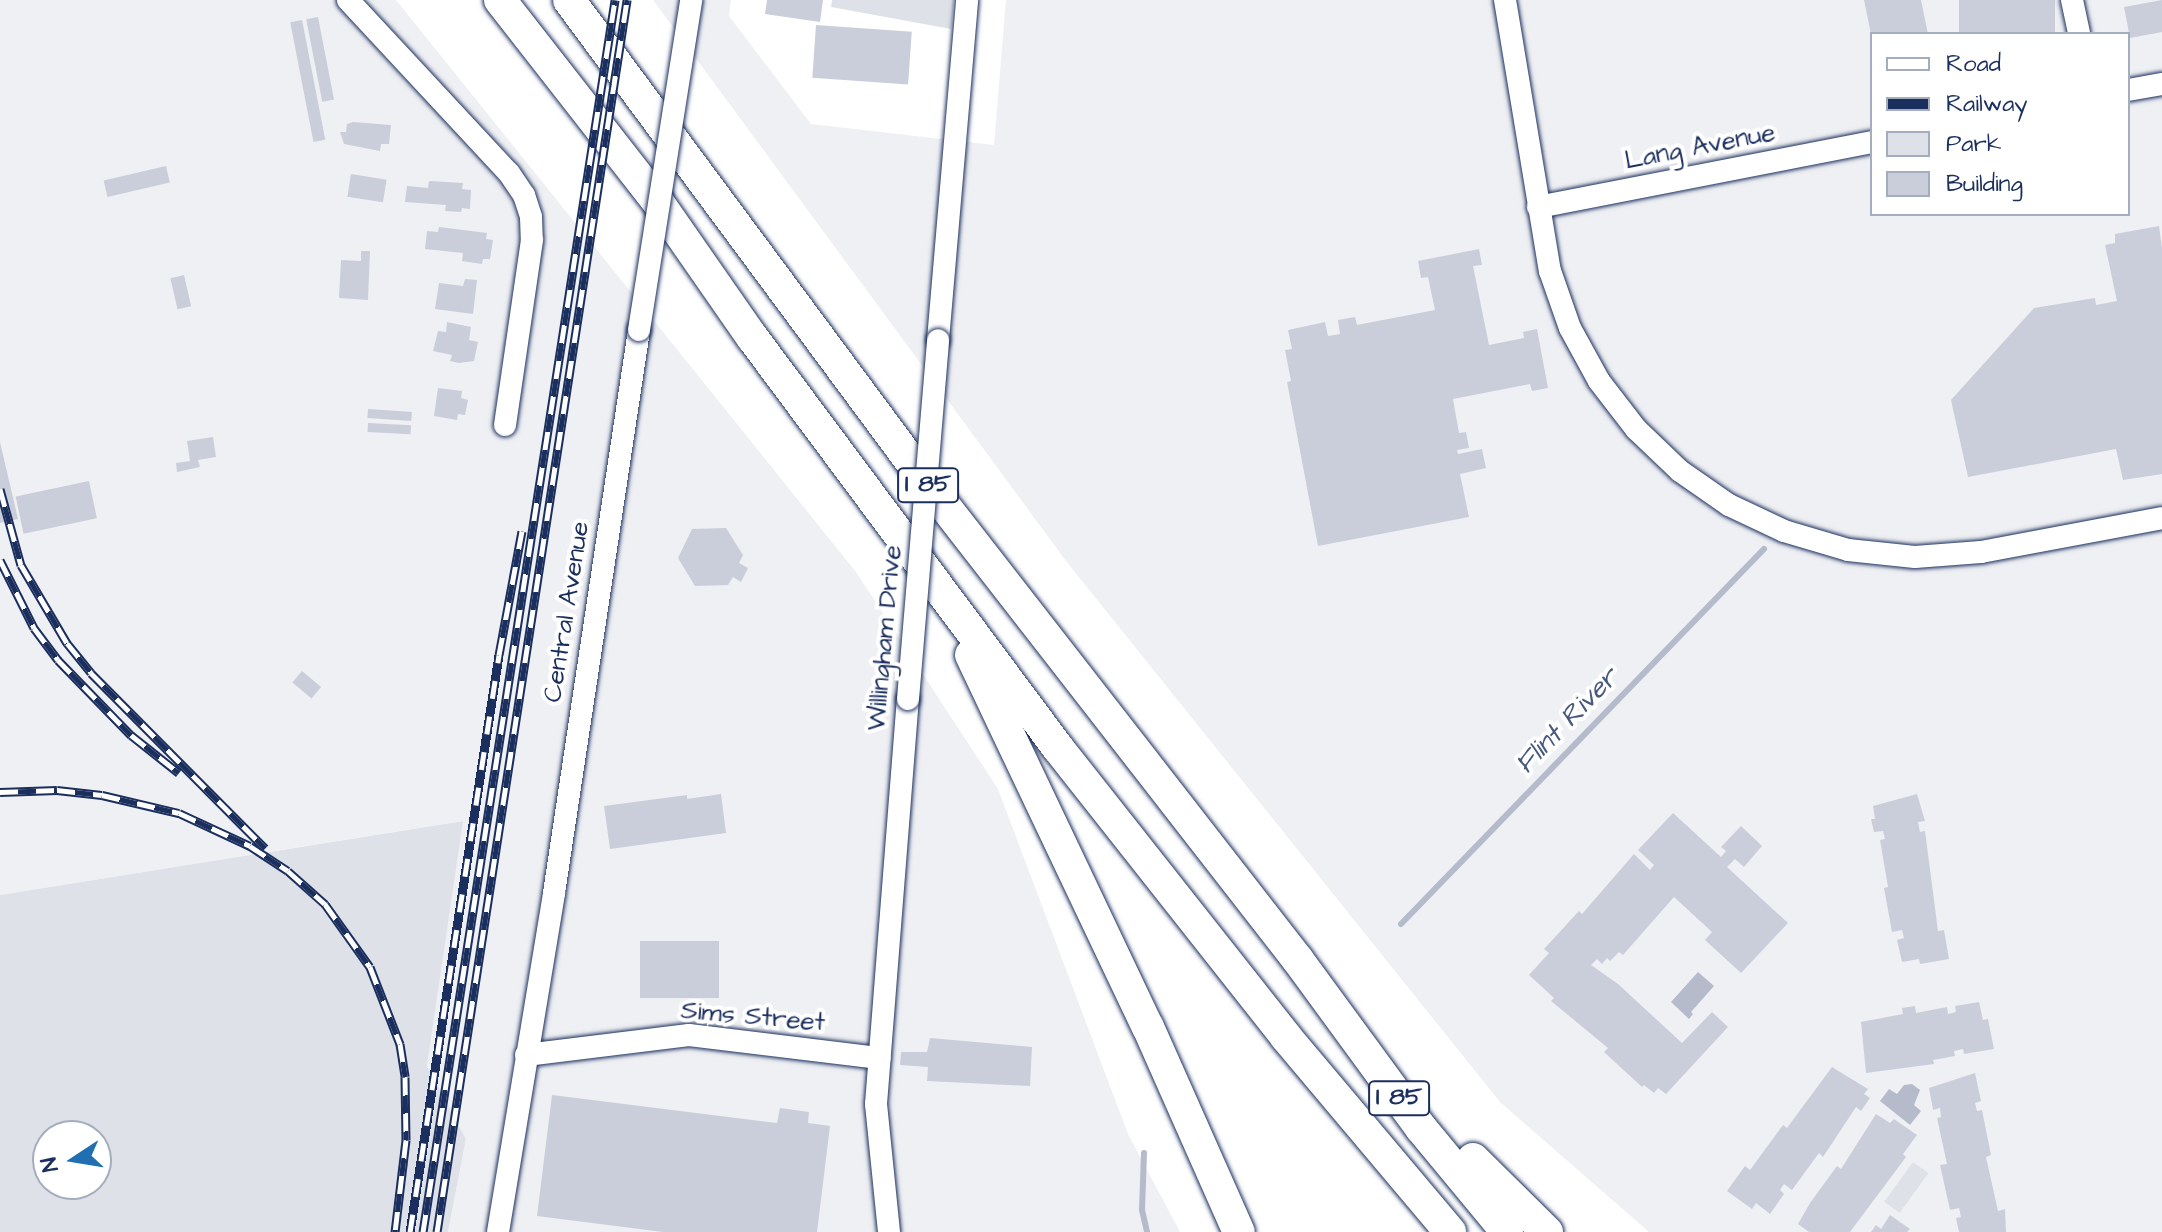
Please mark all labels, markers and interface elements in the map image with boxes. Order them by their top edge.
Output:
legend [1870,32,2130,216]
text: Road [1946,47,2001,81]
text: Railway [1946,87,2028,121]
street label: Lang Avenue [1622,117,1778,177]
text: Park [1946,127,2002,161]
text: Building [1946,167,2023,201]
road number: I 85 [896,465,960,505]
street label: Central Avenue [537,519,597,705]
street label: Willingham Drive [861,544,909,732]
water label: Flint River [1508,661,1626,781]
street label: Sims Street [680,995,826,1039]
road number: I 85 [1367,1078,1431,1118]
north arrow [32,1120,112,1200]
text: N [33,1155,67,1175]

